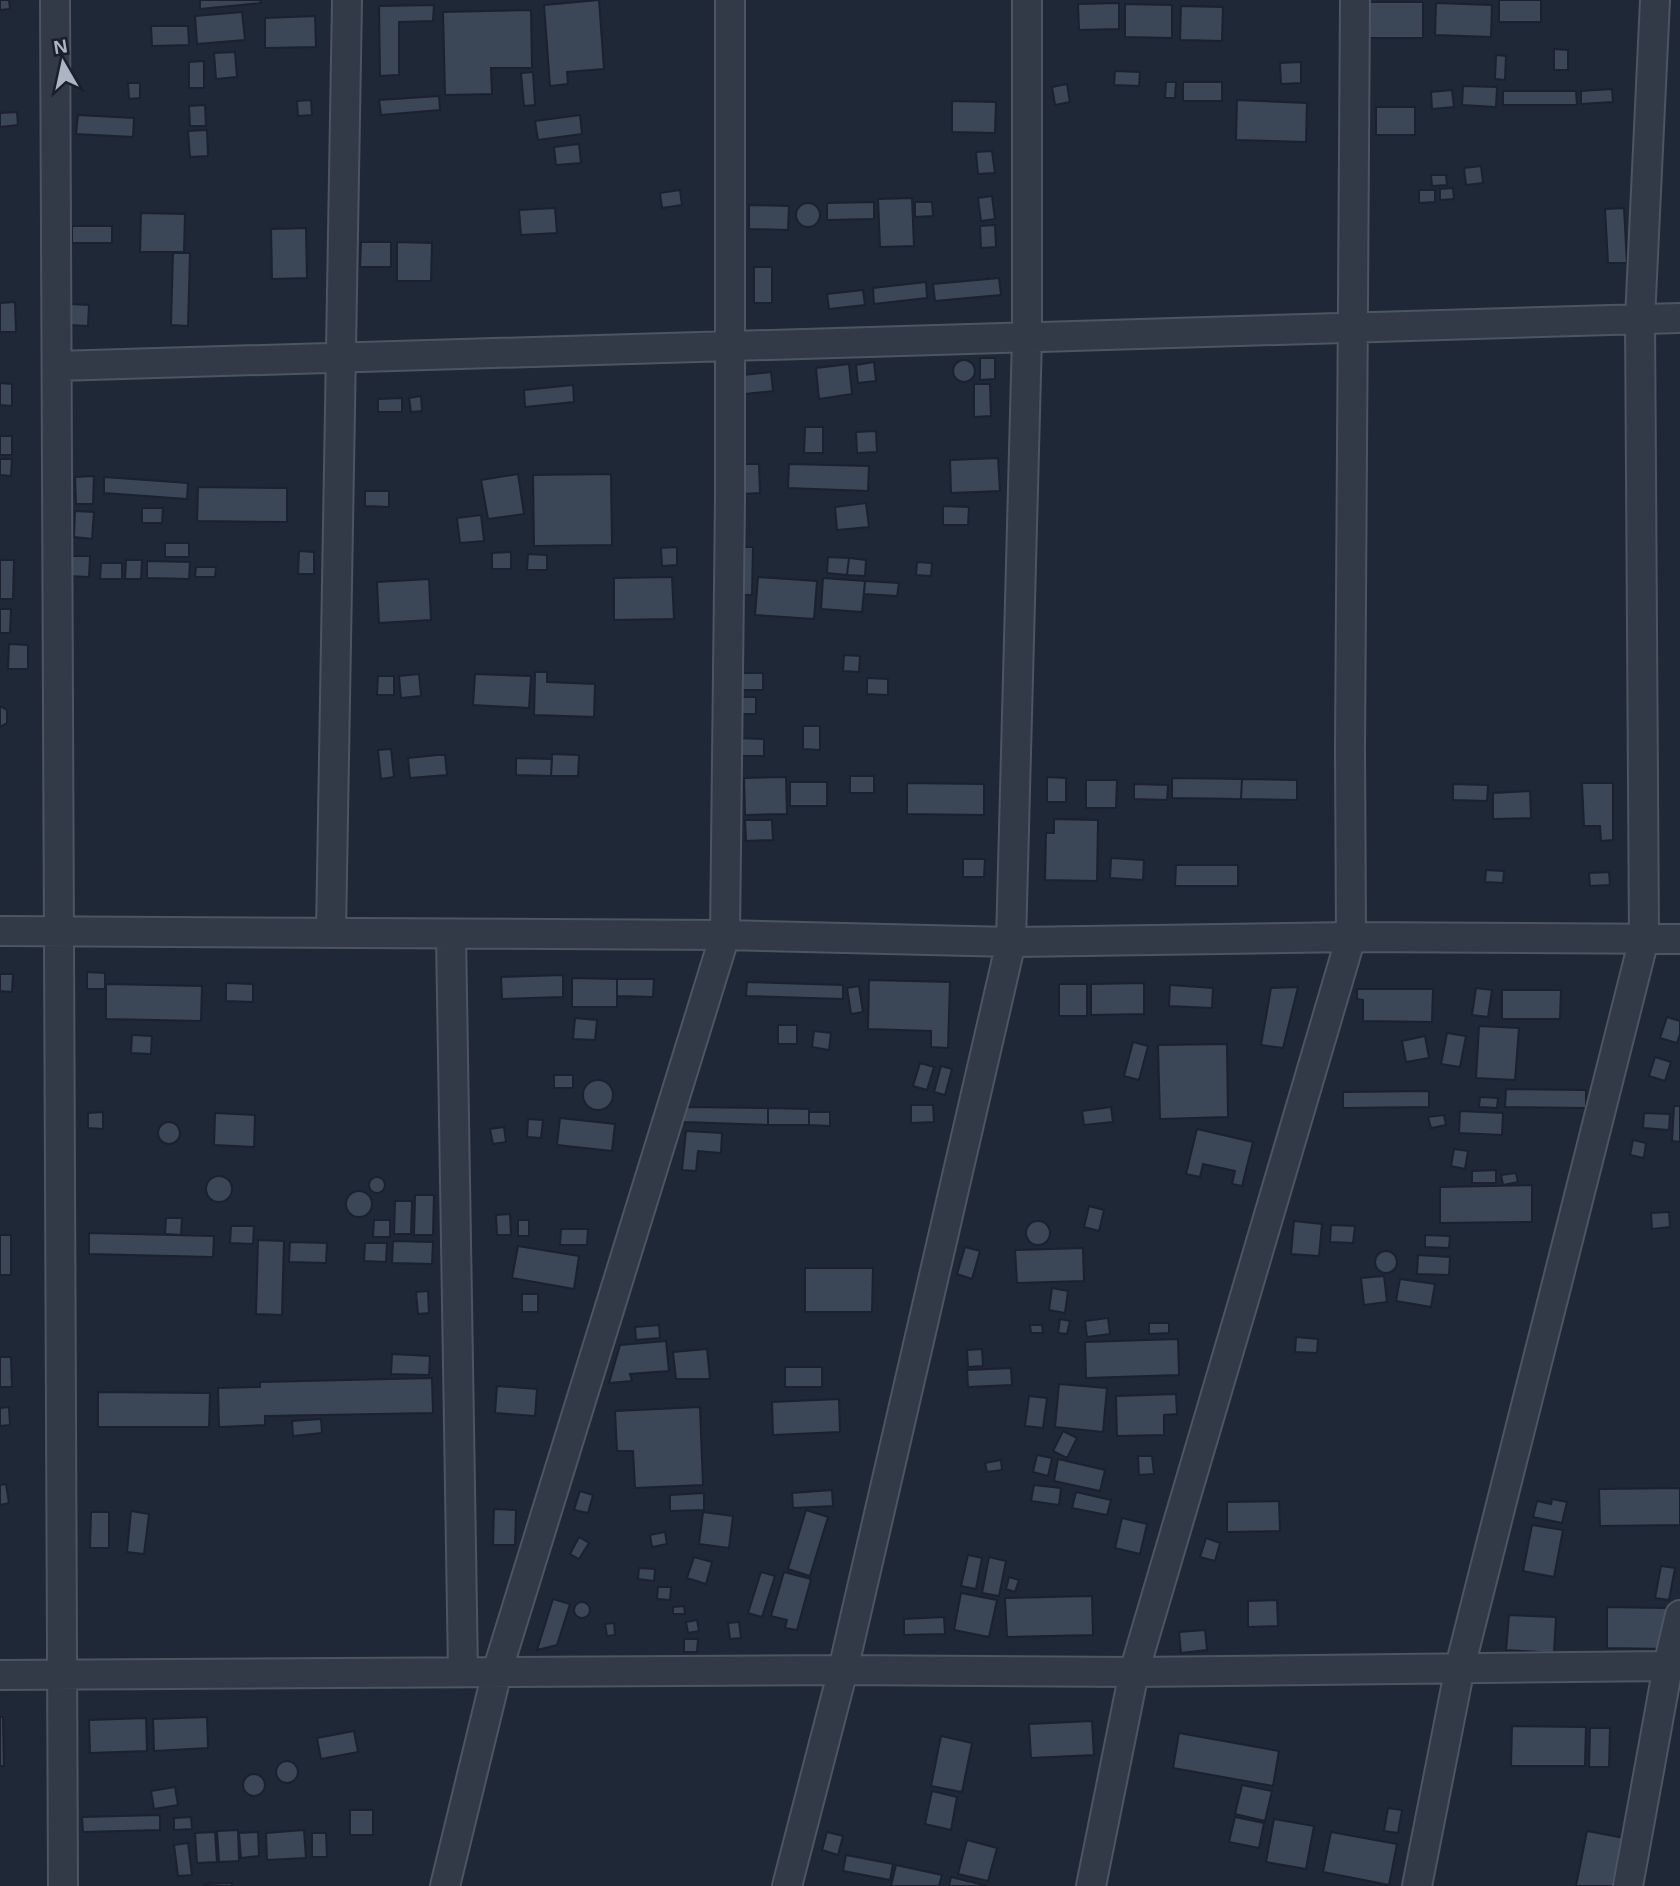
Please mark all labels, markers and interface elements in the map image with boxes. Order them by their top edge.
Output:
north arrow [28,28,98,98]
text: N [52,35,69,58]

